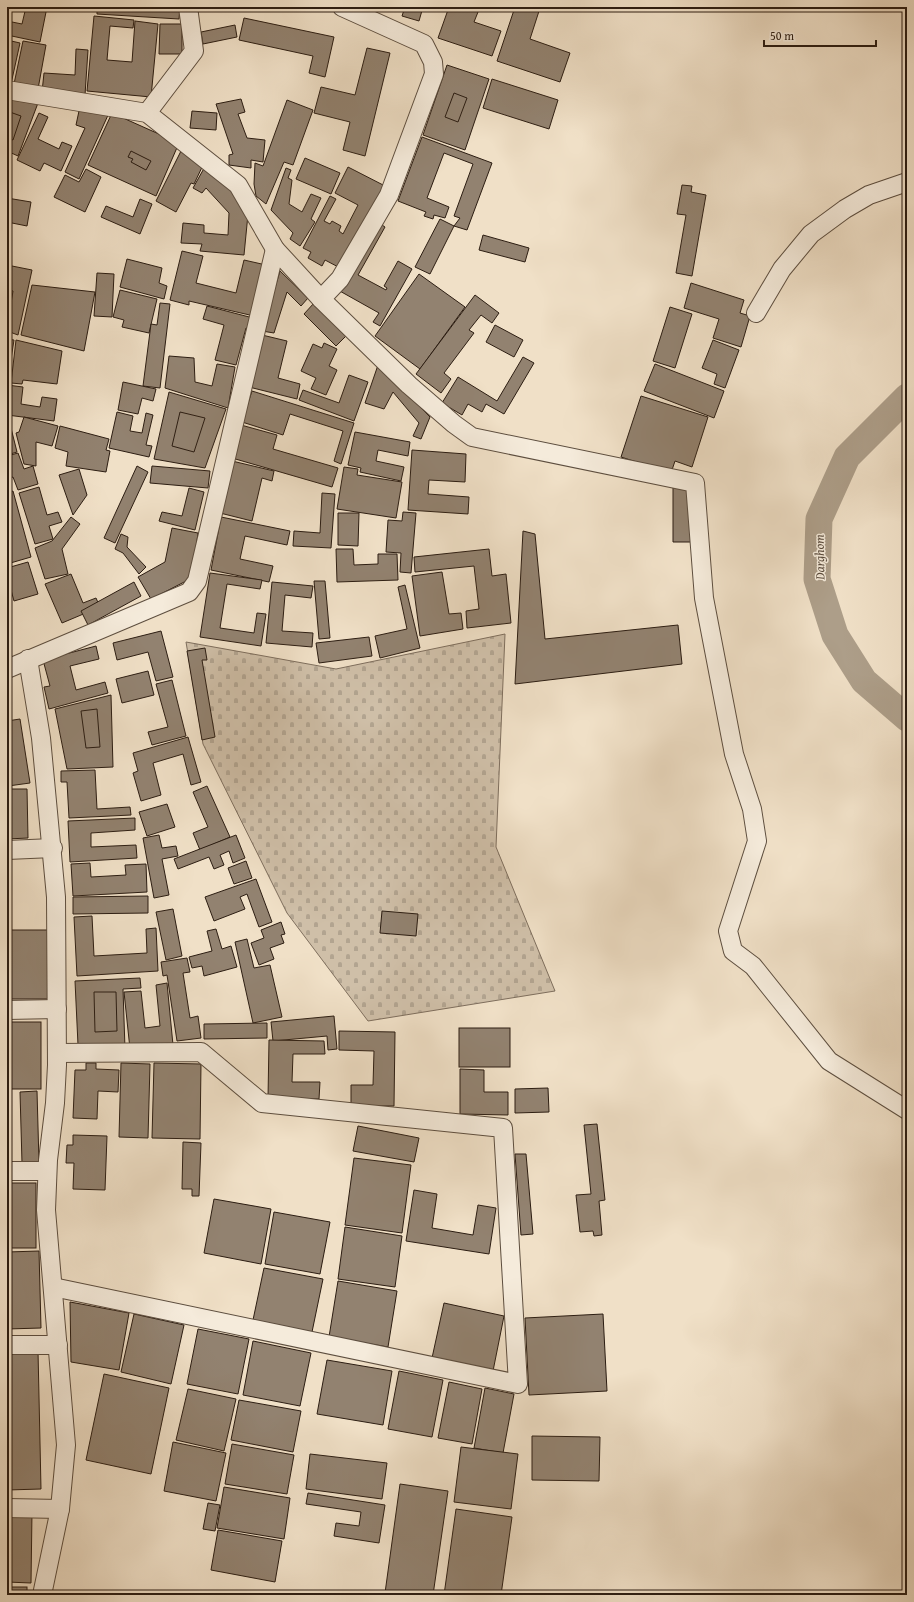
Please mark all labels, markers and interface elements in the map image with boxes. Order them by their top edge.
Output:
scale bar [764,22,876,48]
text: 50 m [770,27,794,44]
water label: Darghоm [810,534,829,581]

